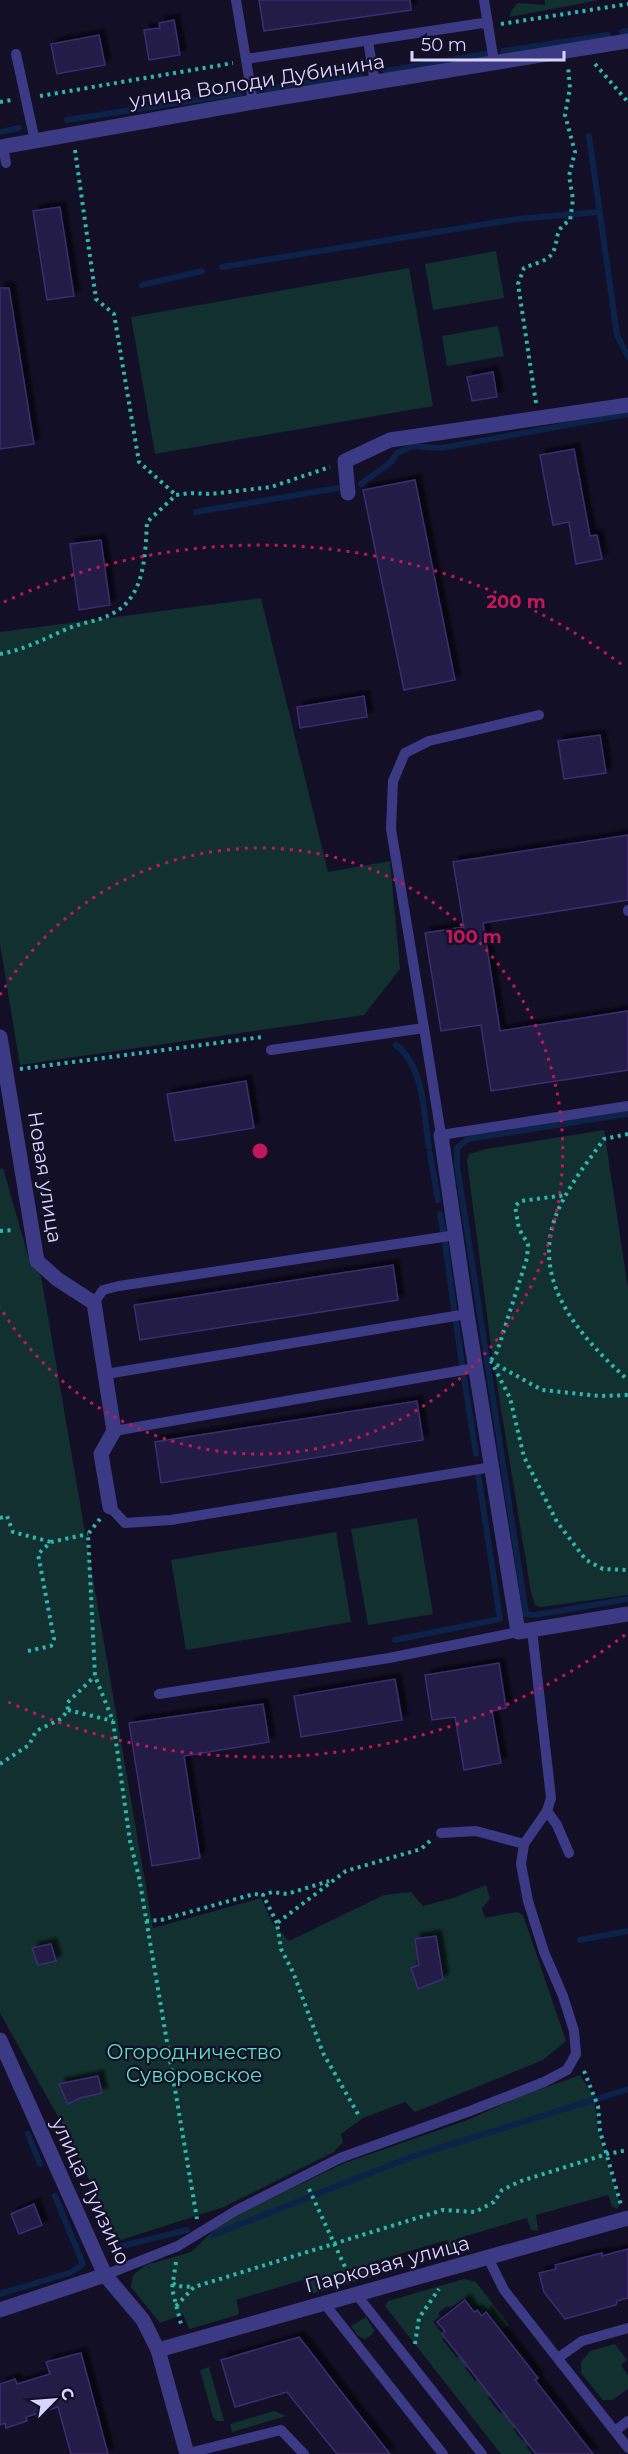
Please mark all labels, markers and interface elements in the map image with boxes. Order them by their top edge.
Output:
scale bar [412,24,564,62]
text: 50 m [421,34,467,56]
street label: улица Володи Дубинина [127,49,386,113]
text: 200 m [486,591,546,613]
text: 100 m [446,926,502,948]
street label: Новая улица [23,1110,67,1244]
centre of rings [250,1141,270,1161]
park label: Огородничество Суворовское [106,2040,282,2087]
street label: улица Луизино [46,2113,135,2268]
street label: Парковая улица [302,2230,472,2298]
north arrow [24,2370,84,2430]
text: С [56,2385,78,2403]

